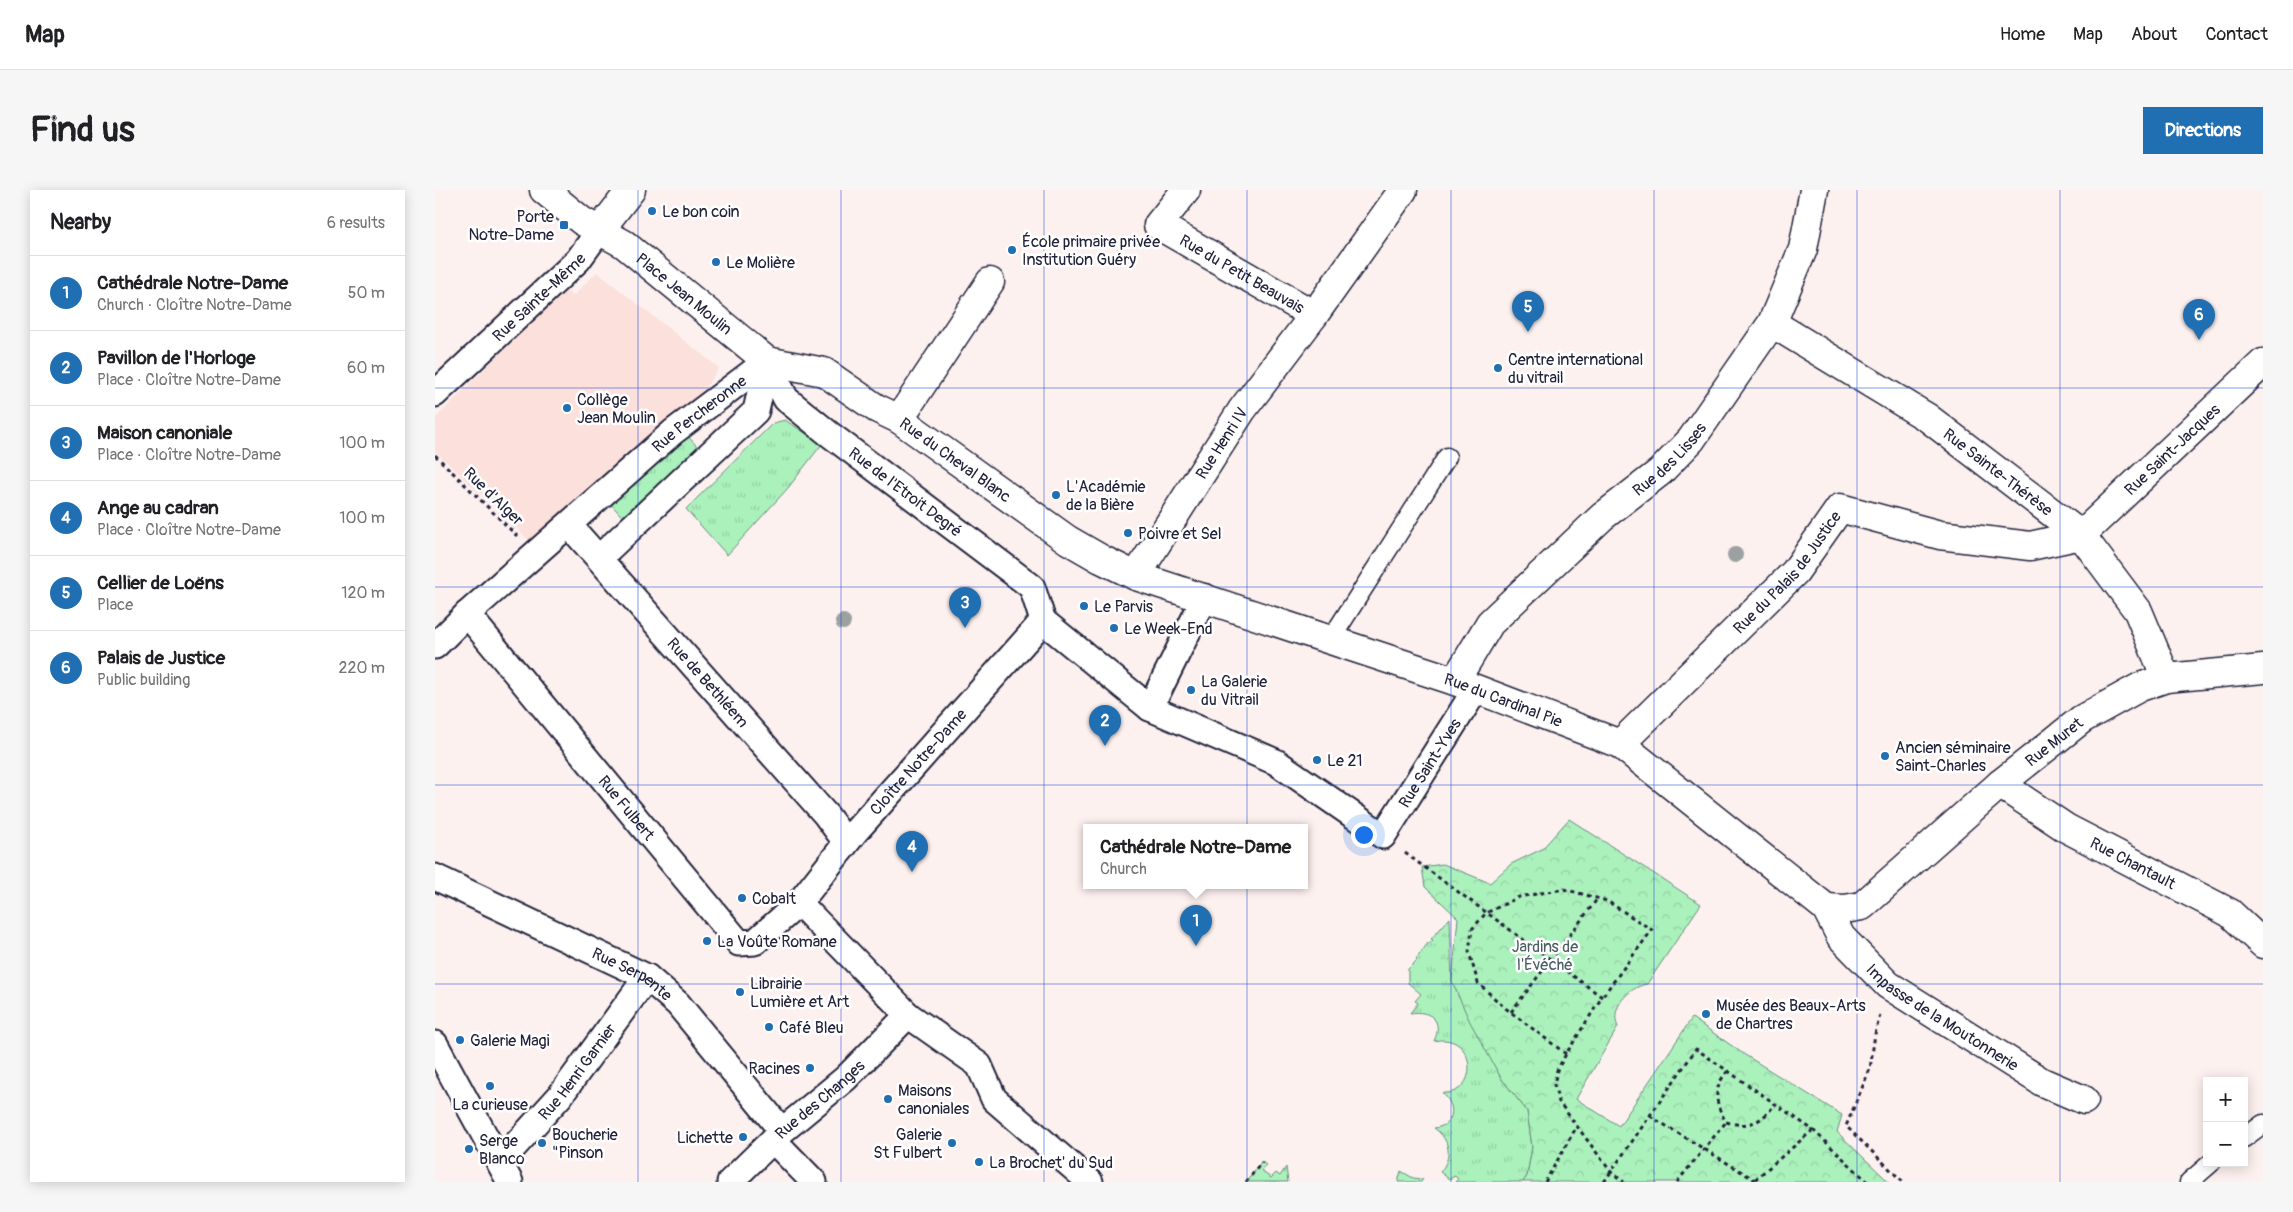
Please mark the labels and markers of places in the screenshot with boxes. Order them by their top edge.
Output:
place label: Le bon coin [662,202,740,222]
marker: Le bon coin [646,205,658,217]
place label: Porte Notre-Dame [468,207,554,245]
marker: Porte Notre-Dame [558,219,570,231]
place label: École primaire privée Institution Guéry [1022,232,1160,270]
marker: École primaire privée Institution Guéry [1006,244,1018,256]
place label: Le Molière [726,253,795,273]
marker: Le Molière [710,256,722,268]
pin: 5 [1512,291,1544,332]
pin: 6 [2183,299,2215,340]
place label: Centre international du vitrail [1508,350,1643,388]
marker: Centre international du vitrail [1492,362,1504,374]
place label: Collège Jean Moulin [577,390,656,428]
marker: Collège Jean Moulin [561,402,573,414]
place label: L'Académie de la Bière [1066,477,1146,515]
marker: L'Académie de la Bière [1050,489,1062,501]
place label: Poivre et Sel [1138,524,1222,544]
marker: Poivre et Sel [1122,527,1134,539]
pin: 3 [949,587,981,628]
place label: Le Parvis [1094,597,1153,617]
marker: Le Parvis [1078,600,1090,612]
place label: Le Week-End [1124,619,1213,639]
marker: Le Week-End [1108,622,1120,634]
place label: La Galerie du Vitrail [1201,672,1267,710]
marker: La Galerie du Vitrail [1185,684,1197,696]
pin: 2 [1089,705,1121,746]
place label: Ancien séminaire Saint-Charles [1895,738,2011,776]
marker: Ancien séminaire Saint-Charles [1879,750,1891,762]
place label: Le 21 [1327,751,1363,771]
marker: Le 21 [1311,754,1323,766]
pin: 4 [896,831,928,872]
place label: Cobalt [752,889,797,909]
marker: Cobalt [736,892,748,904]
pin: 1 [1180,905,1212,946]
place label: La Voûte Romane [717,932,837,952]
marker: La Voûte Romane [701,935,713,947]
place label: Librairie Lumière et Art [750,974,850,1012]
marker: Librairie Lumière et Art [734,986,746,998]
place label: Musée des Beaux-Arts de Chartres [1716,996,1866,1034]
marker: Musée des Beaux-Arts de Chartres [1700,1008,1712,1020]
place label: Café Bleu [779,1018,844,1038]
marker: Café Bleu [763,1021,775,1033]
place label: Galerie Magi [470,1031,550,1051]
marker: Galerie Magi [454,1034,466,1046]
place label: Racines [748,1059,800,1079]
marker: Racines [804,1062,816,1074]
marker: La curieuse [484,1080,496,1092]
place label: Maisons canoniales [898,1081,969,1119]
marker: Maisons canoniales [882,1093,894,1105]
place label: La curieuse [452,1095,528,1115]
place label: Boucherie "Pinson [552,1125,618,1163]
place label: Galerie St Fulbert [873,1125,943,1163]
place label: Lichette [677,1128,733,1148]
place label: Serge Blanco [479,1131,525,1169]
marker: Lichette [737,1131,749,1143]
marker: Boucherie "Pinson [536,1137,548,1149]
marker: Galerie St Fulbert [946,1137,958,1149]
marker: Serge Blanco [463,1143,475,1155]
place label: La Brochet' du Sud [989,1153,1113,1173]
marker: La Brochet' du Sud [973,1156,985,1168]

